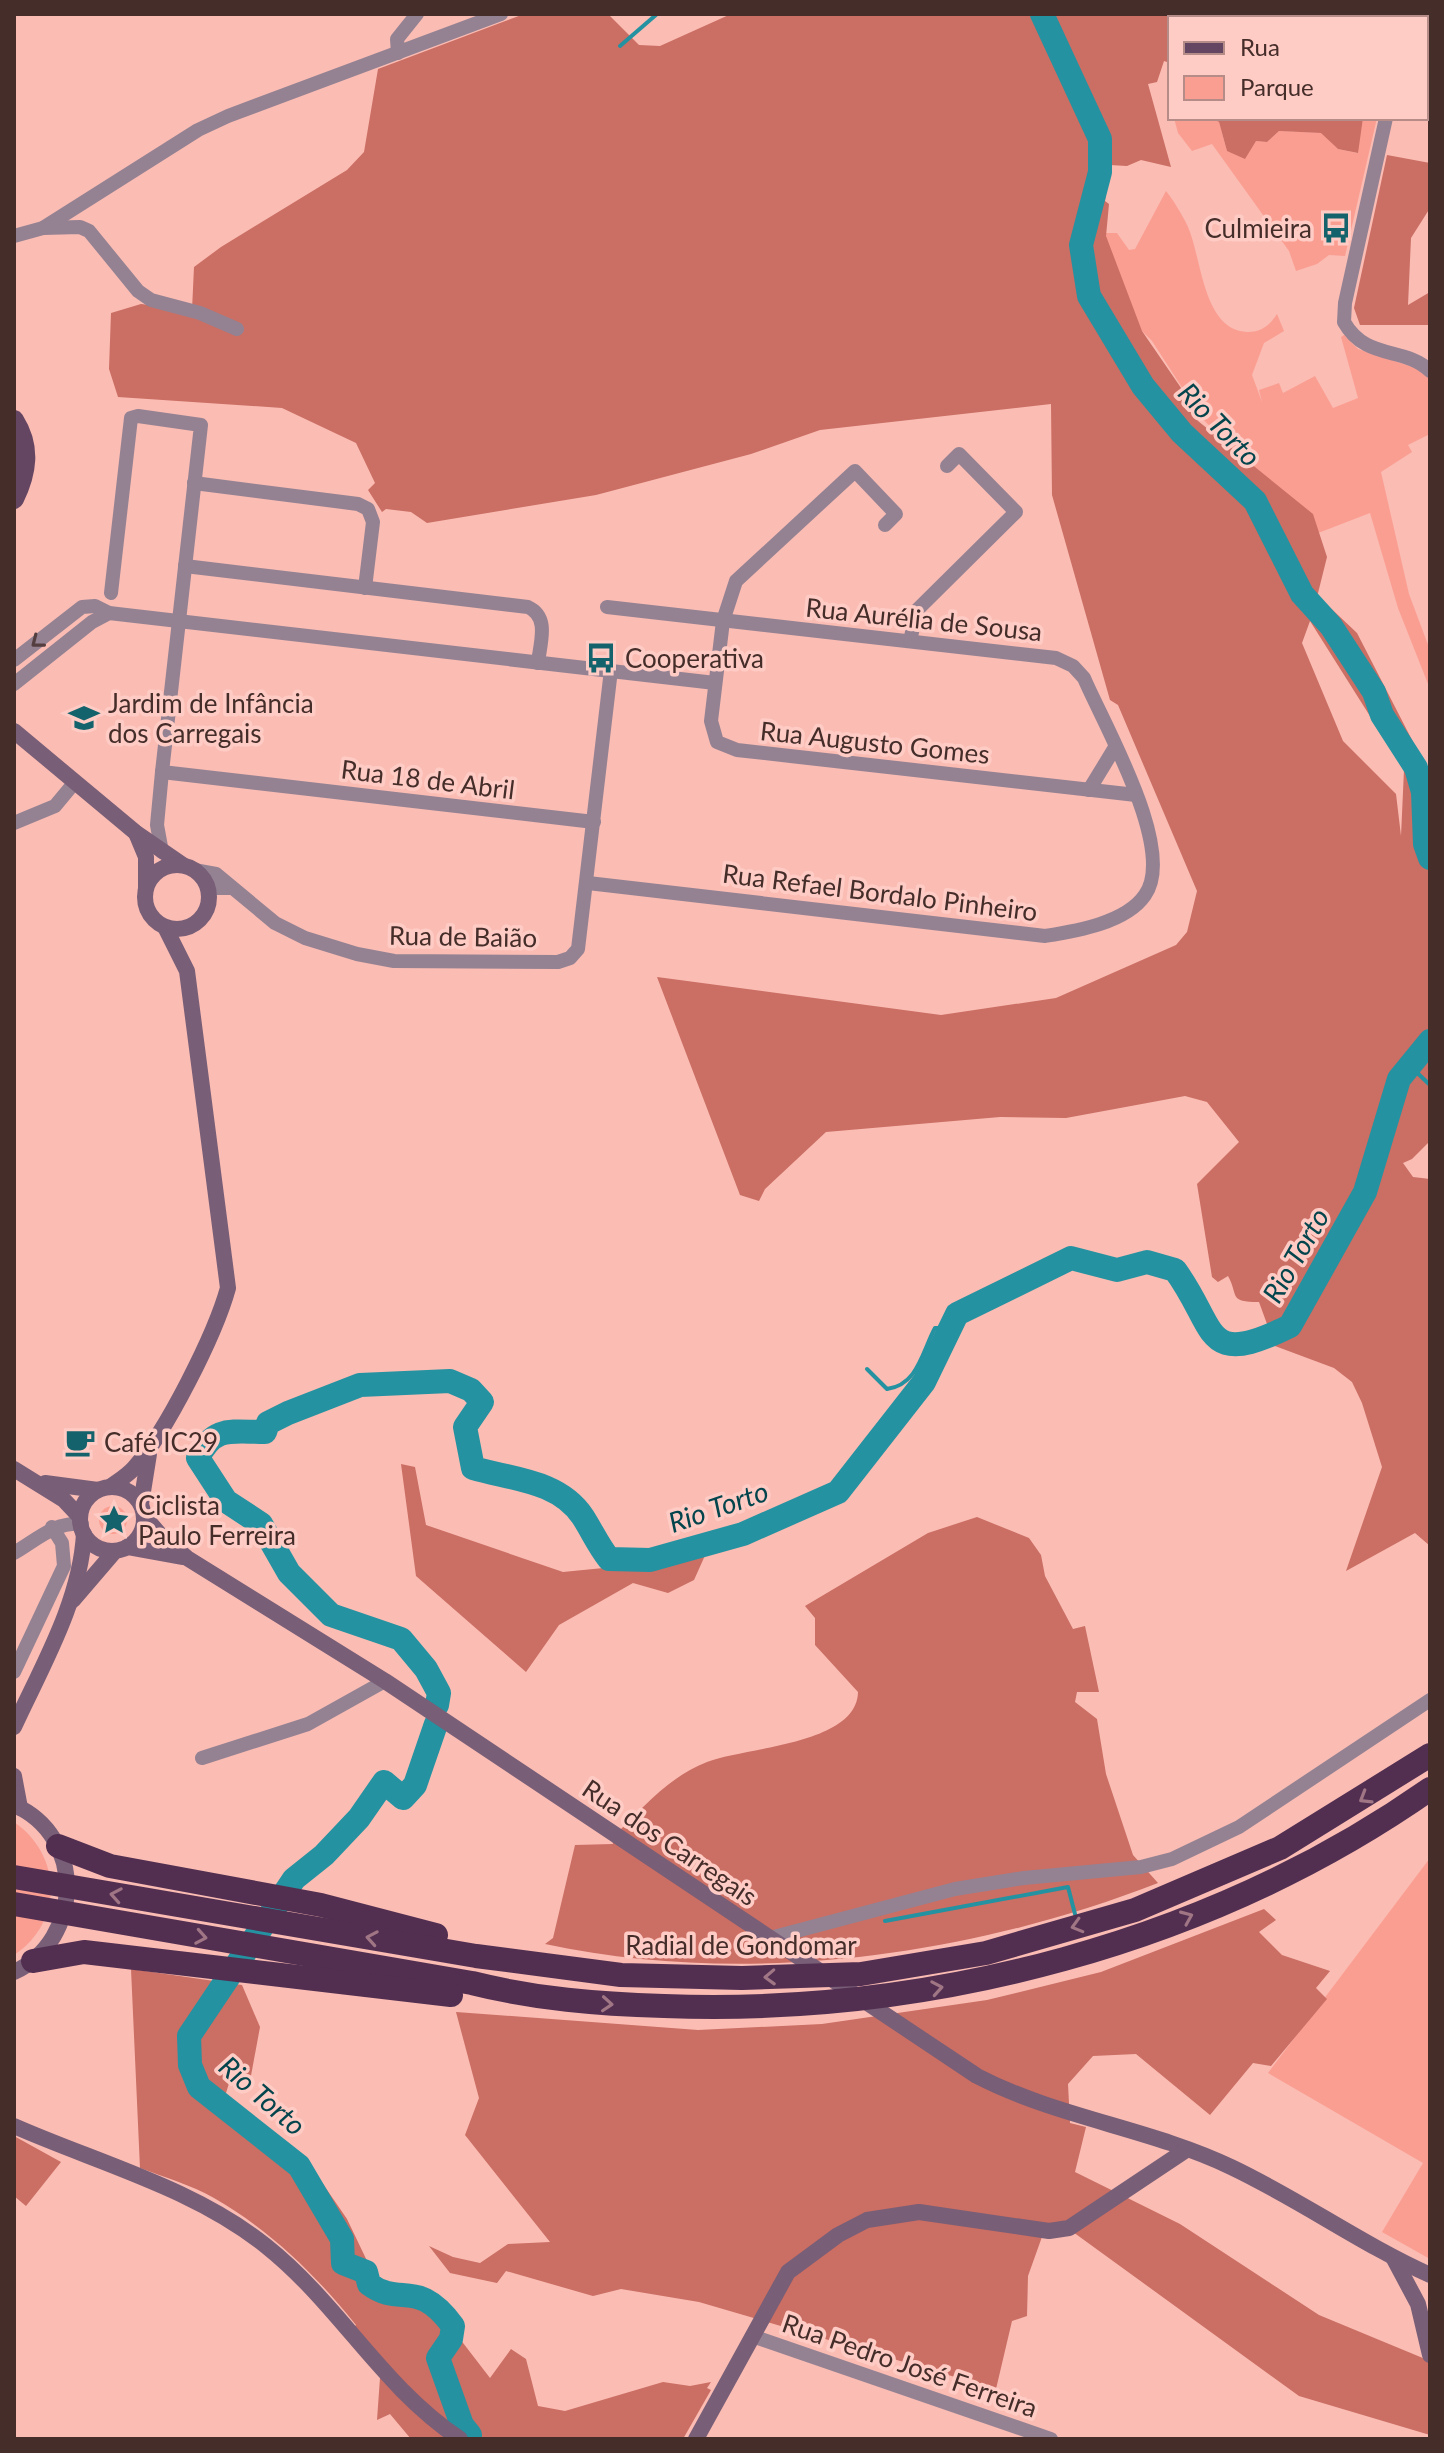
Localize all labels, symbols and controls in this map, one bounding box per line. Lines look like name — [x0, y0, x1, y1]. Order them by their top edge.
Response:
legend — [1168, 16, 1428, 120]
text: Rua — [1240, 32, 1280, 61]
text: Parque — [1240, 72, 1314, 101]
bus stop icon: Culmieira — [1319, 211, 1353, 245]
place label: Culmieira — [1204, 212, 1312, 244]
water label: Rio Torto — [1172, 375, 1268, 473]
street label: Rua Aurélia de Sousa — [804, 591, 1044, 647]
one-way arrow — [31, 632, 46, 646]
bus stop icon: Cooperativa — [584, 641, 618, 675]
place label: Cooperativa — [625, 642, 764, 674]
place label: Jardim de Infância dos Carregais — [108, 687, 314, 749]
school or university icon: Jardim de Infância dos Carregais — [67, 701, 101, 735]
street label: Rua Augusto Gomes — [759, 714, 991, 770]
street label: Rua 18 de Abril — [339, 752, 517, 806]
street label: Rua Refael Bordalo Pinheiro — [721, 857, 1039, 927]
street label: Rua de Baião — [389, 919, 537, 953]
water label: Rio Torto — [1254, 1202, 1336, 1308]
cafe icon: Café IC29 — [63, 1425, 97, 1459]
place label: Café IC29 — [104, 1426, 218, 1458]
water label: Rio Torto — [664, 1473, 772, 1539]
place label: Ciclista Paulo Ferreira — [138, 1489, 296, 1551]
place icon: Ciclista Paulo Ferreira — [97, 1503, 131, 1537]
street label: Rua dos Carregais — [577, 1772, 763, 1912]
one-way arrow — [1359, 1788, 1374, 1804]
one-way arrow — [109, 1887, 122, 1904]
one-way arrow — [1179, 1910, 1193, 1926]
one-way arrow — [1071, 1917, 1085, 1934]
one-way arrow — [194, 1927, 208, 1944]
street label: Radial de Gondomar — [625, 1929, 857, 1961]
one-way arrow — [365, 1931, 379, 1948]
one-way arrow — [763, 1969, 776, 1986]
one-way arrow — [930, 1980, 944, 1997]
one-way arrow — [601, 1995, 614, 2012]
water label: Rio Torto — [213, 2048, 313, 2142]
street label: Rua Pedro José Ferreira — [778, 2306, 1042, 2424]

